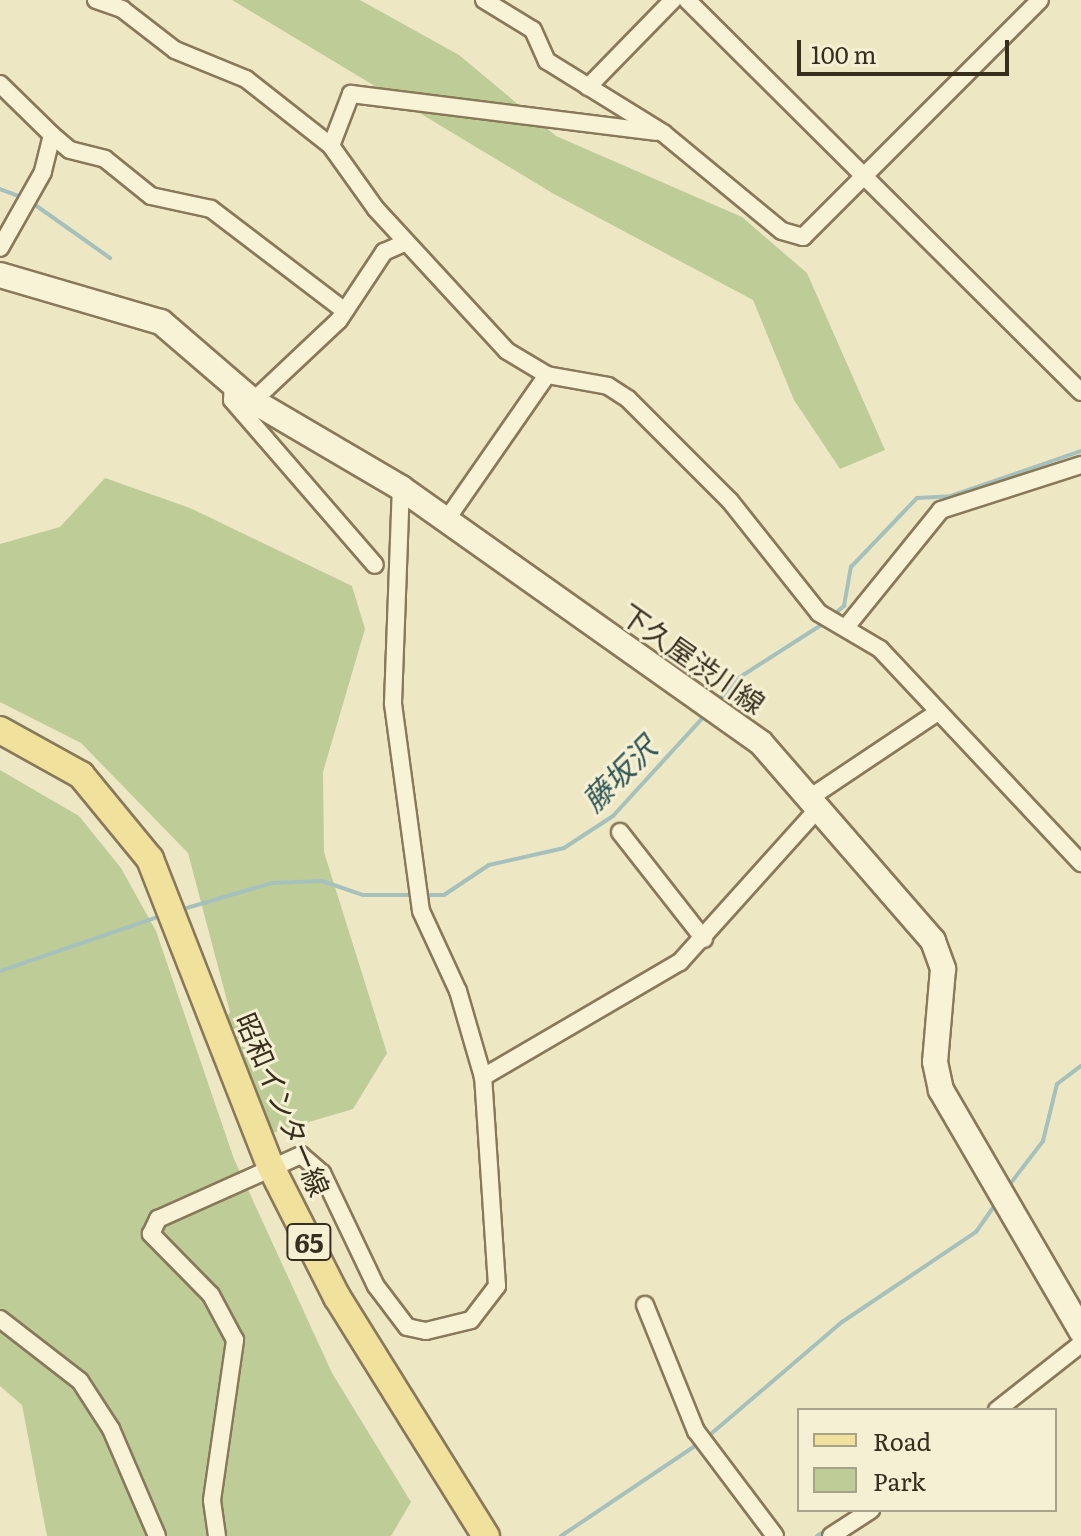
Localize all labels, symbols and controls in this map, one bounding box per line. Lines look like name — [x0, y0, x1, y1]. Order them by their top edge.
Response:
scale bar — [801, 24, 1013, 74]
text: 100 m — [811, 36, 877, 71]
street label: 下久屋渋川線 — [616, 596, 772, 720]
water label: 藤坂沢 — [573, 728, 663, 818]
street label: 昭和インター線 — [230, 1007, 338, 1201]
road number: 65 — [285, 1220, 333, 1264]
legend — [797, 1408, 1057, 1512]
text: Road — [873, 1423, 931, 1458]
text: Park — [873, 1463, 926, 1498]

